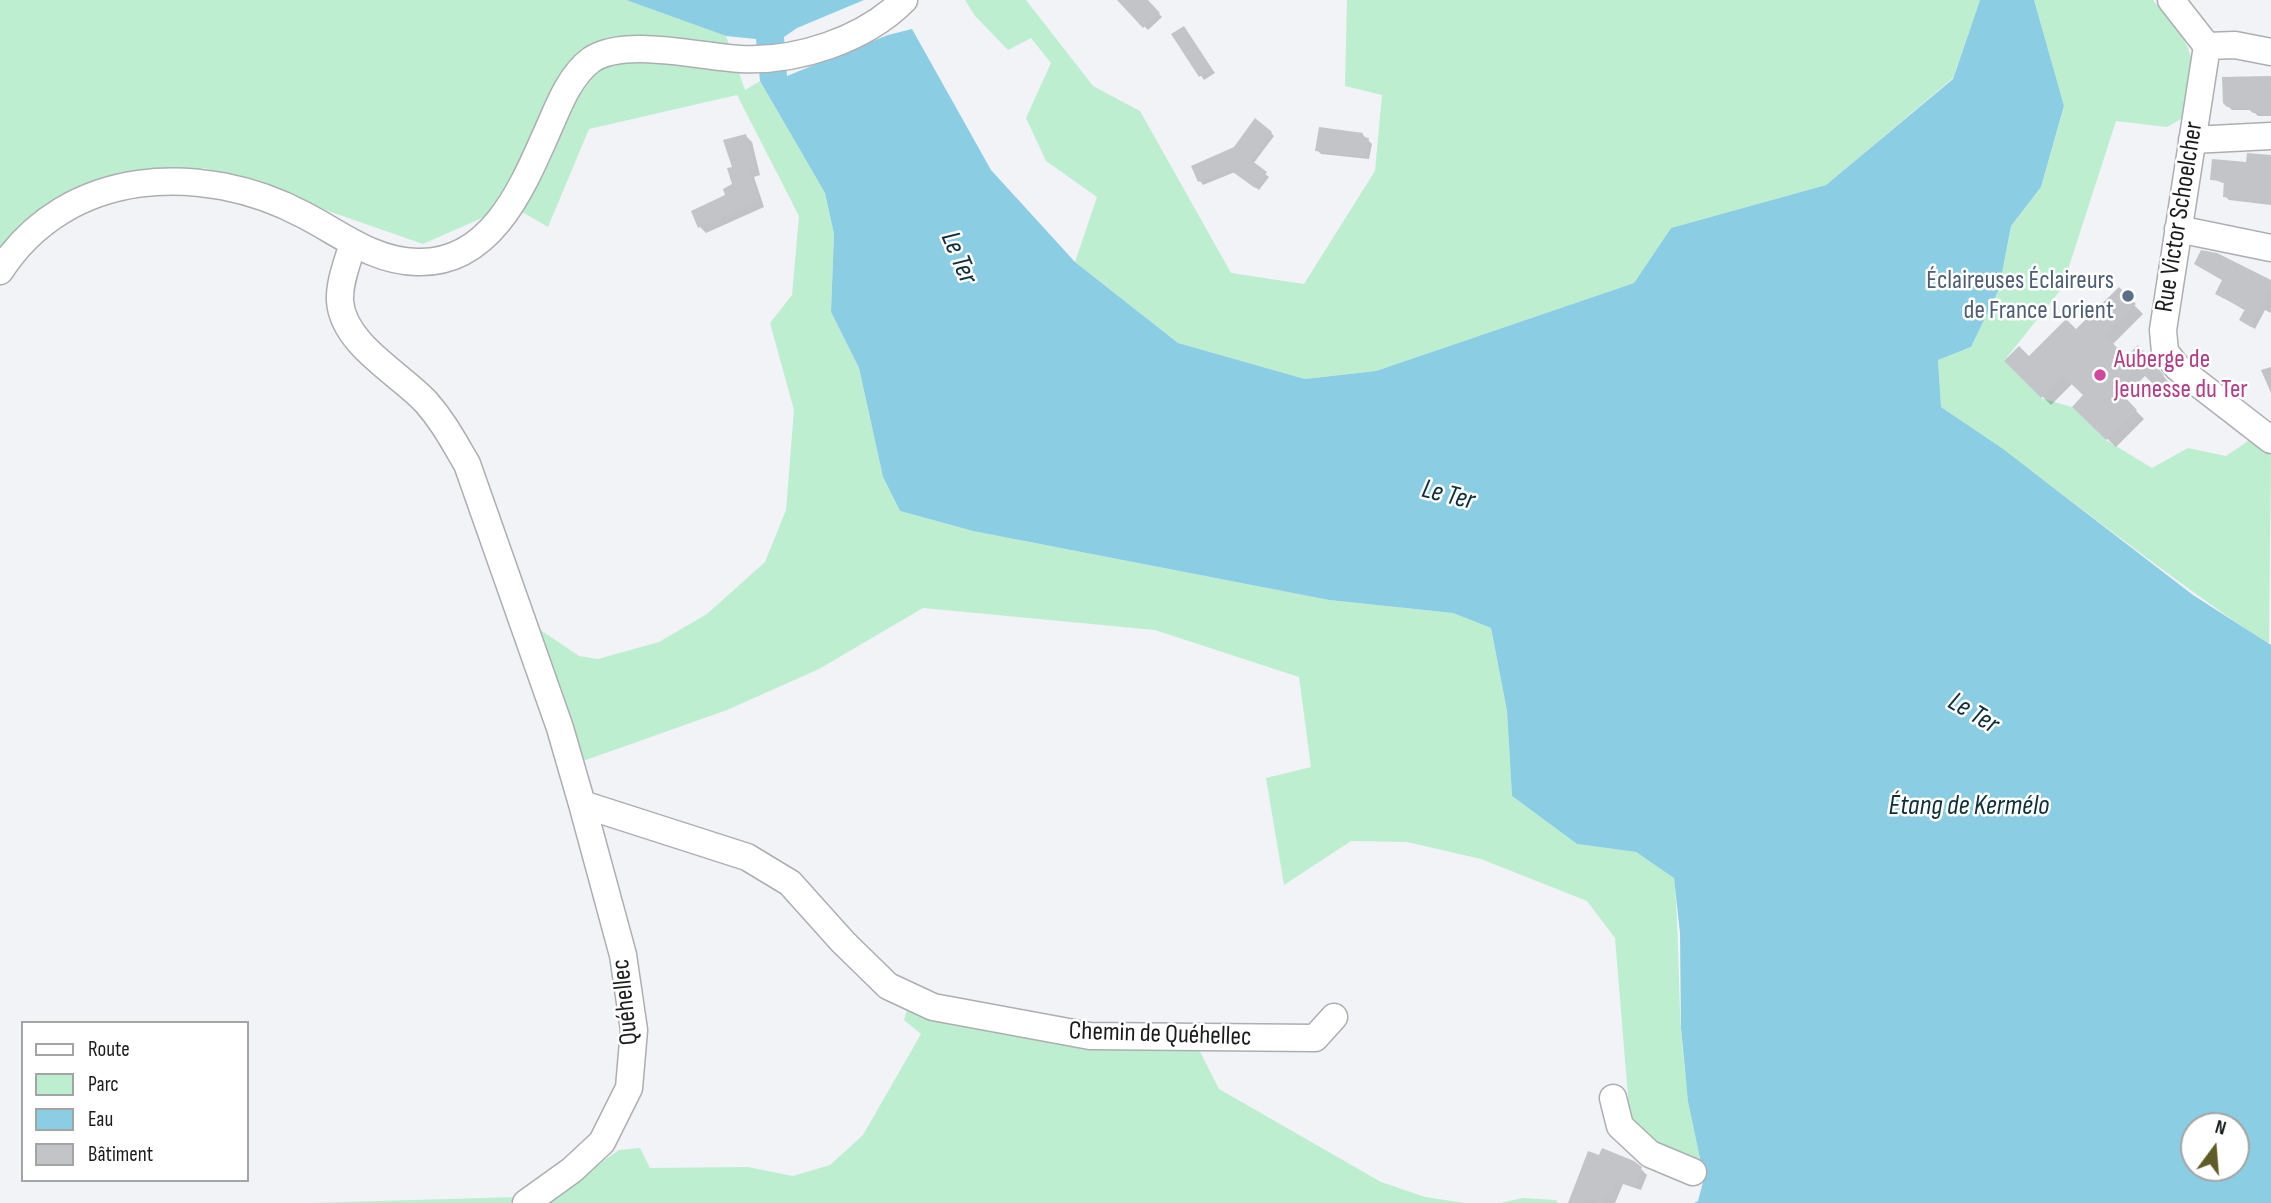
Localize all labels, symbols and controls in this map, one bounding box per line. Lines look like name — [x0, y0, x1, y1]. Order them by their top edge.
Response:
street label: Rue Victor Schoelcher — [2150, 119, 2210, 315]
water label: Le Ter — [932, 227, 984, 289]
place label: Éclaireuses Éclaireurs de France Lorient — [1926, 265, 2114, 326]
marker: Éclaireuses Éclaireurs de France Lorient — [2120, 288, 2136, 304]
place label: Auberge de Jeunesse du Ter — [2114, 344, 2248, 406]
marker: Auberge de Jeunesse du Ter — [2092, 367, 2108, 383]
water label: Le Ter — [1418, 473, 1478, 519]
water label: Le Ter — [1942, 686, 2004, 742]
water label: Étang de Kermélo — [1889, 790, 2049, 824]
street label: Quéhellec — [606, 957, 646, 1047]
street label: Chemin de Quéhellec — [1068, 1016, 1252, 1054]
legend — [21, 1021, 248, 1182]
text: Route — [88, 1037, 130, 1062]
text: Parc — [88, 1072, 119, 1097]
text: Eau — [88, 1107, 113, 1132]
north arrow — [2180, 1112, 2250, 1182]
text: N — [2212, 1116, 2228, 1141]
text: Bâtiment — [88, 1142, 153, 1167]

